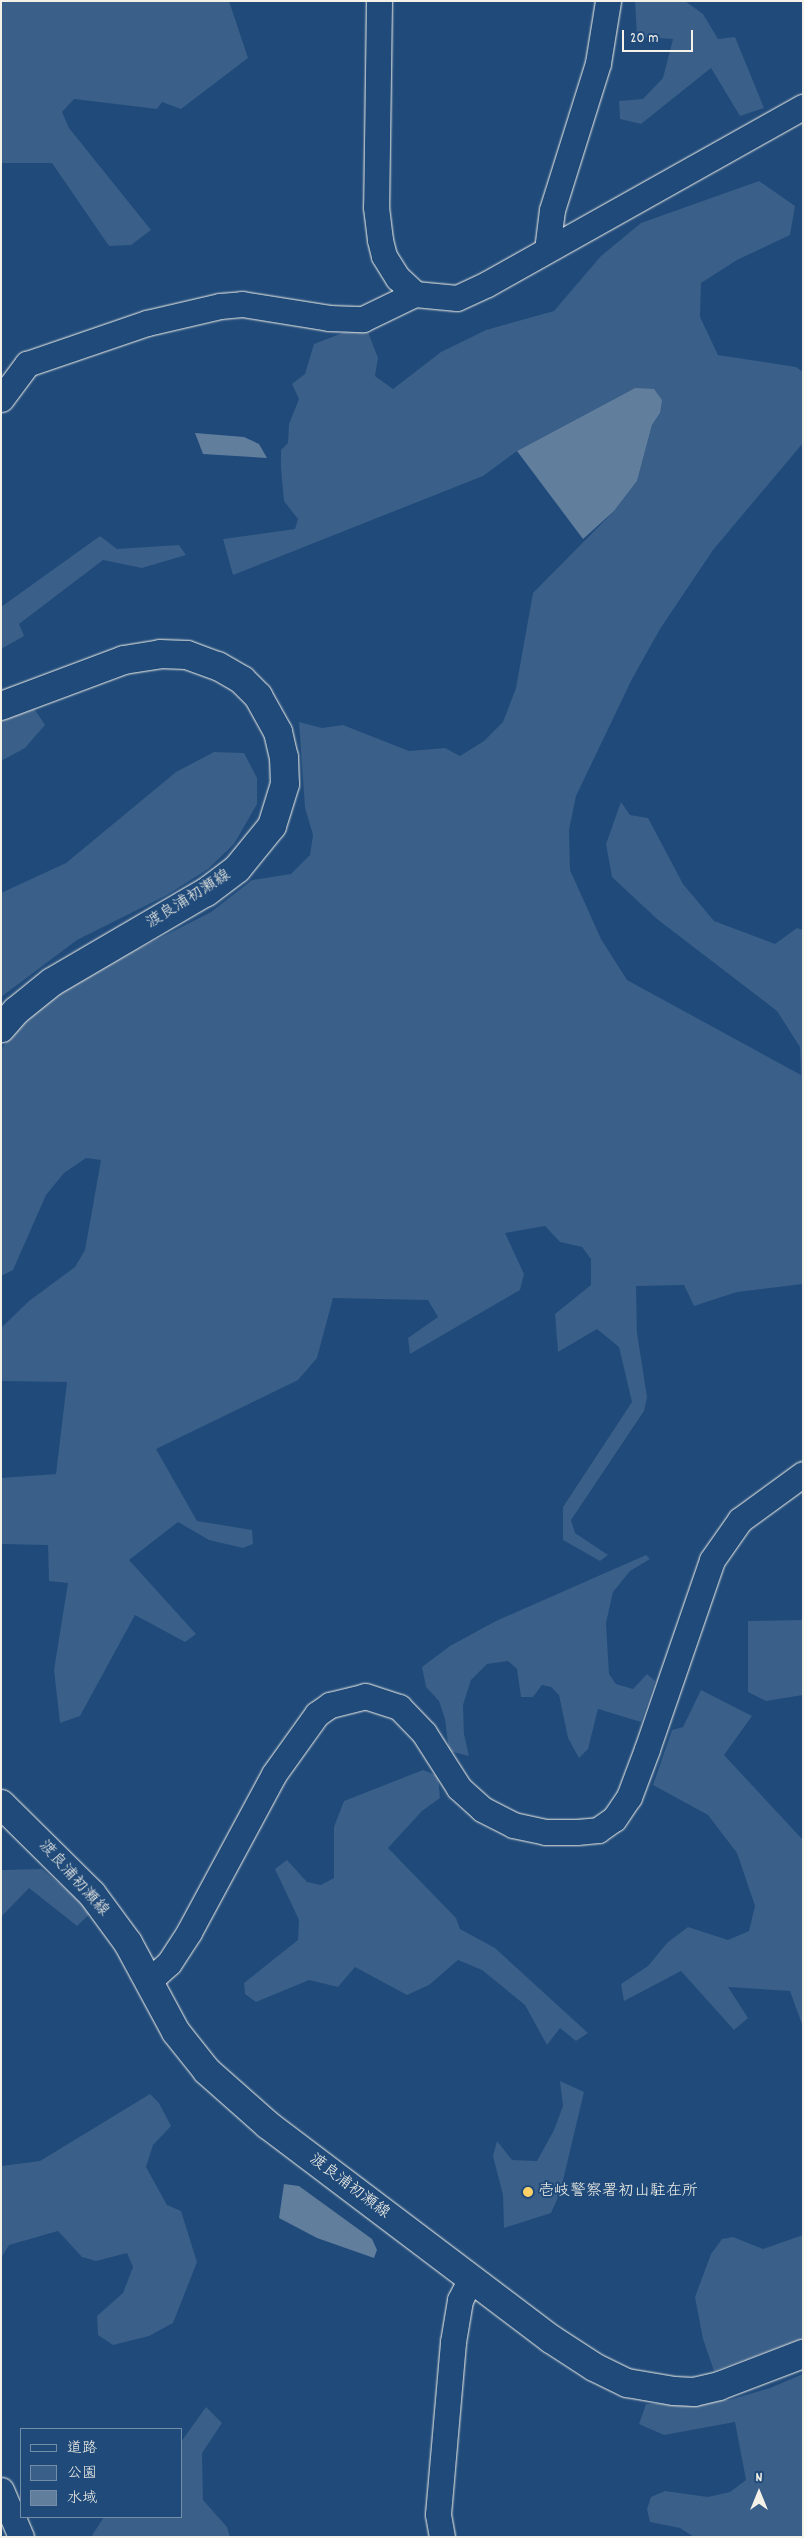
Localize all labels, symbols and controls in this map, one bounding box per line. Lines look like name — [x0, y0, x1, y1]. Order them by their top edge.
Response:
scale bar — [624, 20, 695, 52]
text: 20 m — [630, 28, 658, 50]
street label: 渡良浦初瀬線 — [143, 866, 235, 934]
street label: 渡良浦初瀬線 — [34, 1837, 112, 1921]
street label: 渡良浦初瀬線 — [305, 2150, 393, 2224]
place label: 壱岐警察署初山駐在所 — [538, 2182, 698, 2202]
marker: 壱岐警察署初山駐在所 — [522, 2186, 534, 2198]
legend — [20, 2428, 182, 2518]
text: 道路 — [67, 2438, 97, 2460]
text: 公園 — [67, 2463, 97, 2485]
north arrow — [734, 2468, 784, 2518]
text: N — [756, 2468, 762, 2488]
text: 水域 — [67, 2488, 97, 2510]

